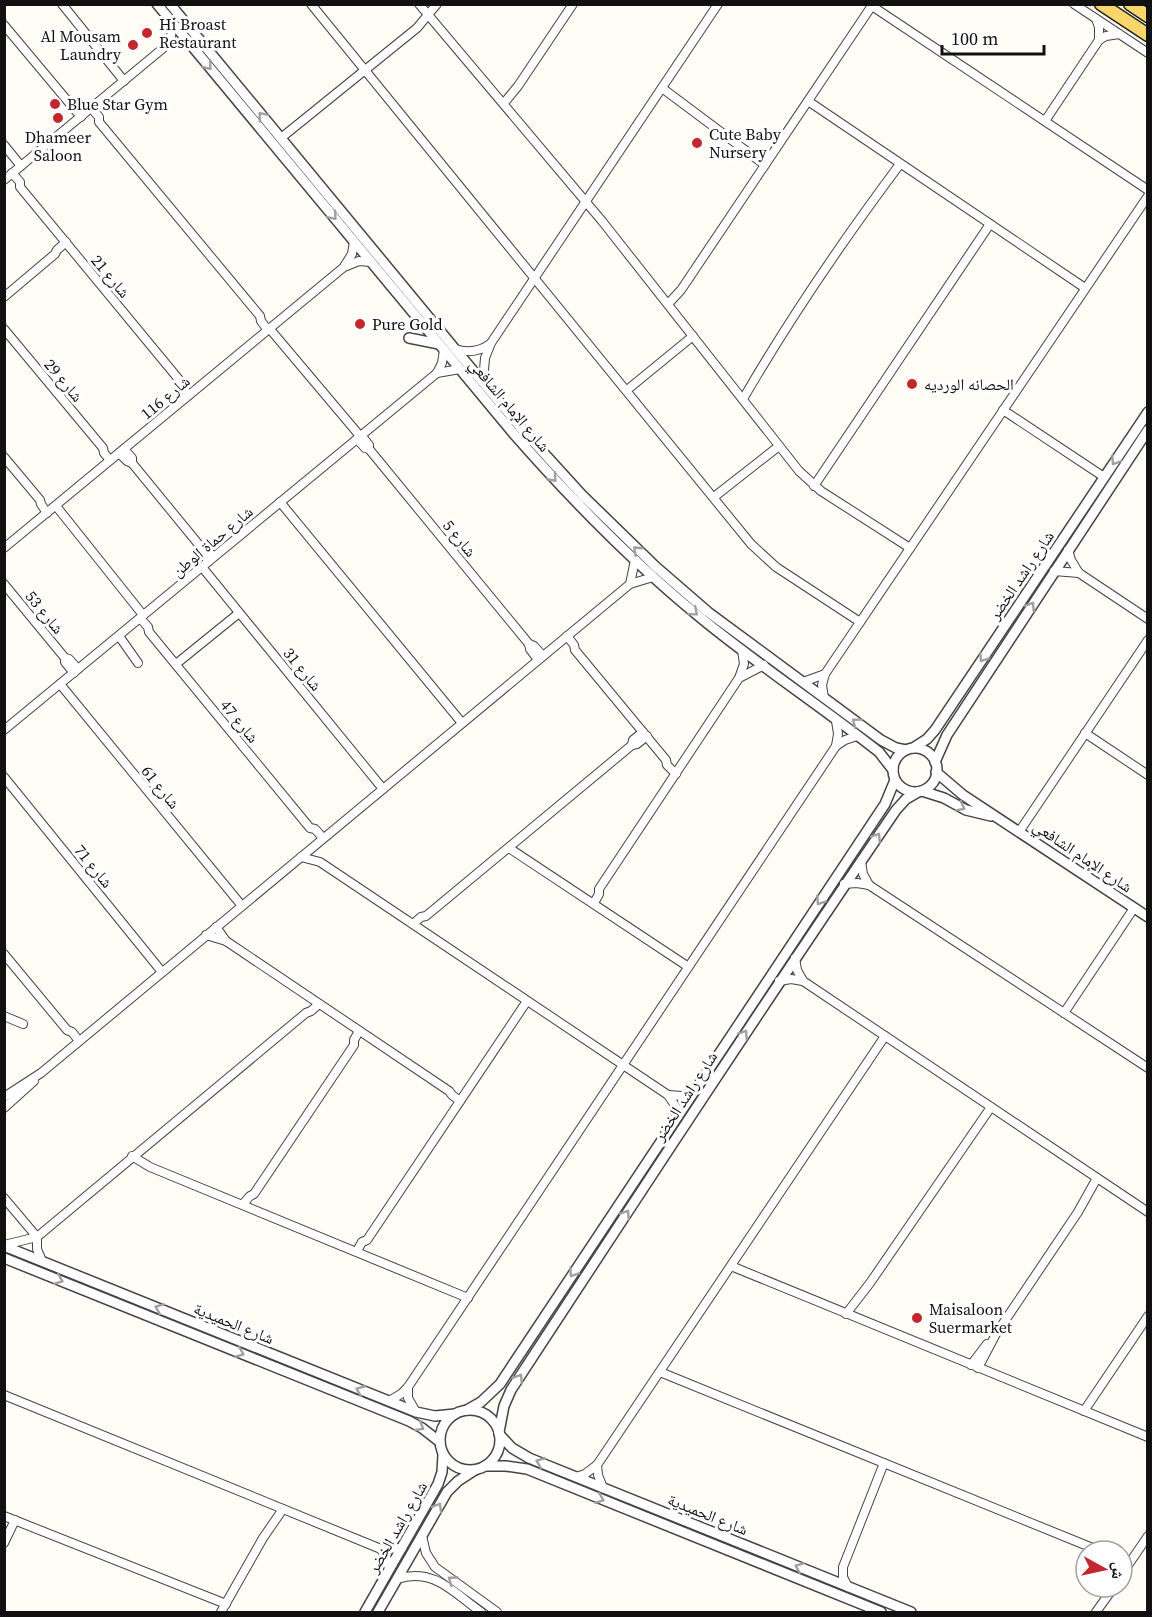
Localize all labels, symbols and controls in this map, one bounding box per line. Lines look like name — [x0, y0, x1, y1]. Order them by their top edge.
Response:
place label: Hi Broast Restaurant — [159, 13, 237, 53]
scale bar — [942, 18, 1044, 56]
place label: Al Mousam Laundry — [40, 25, 122, 65]
marker: Hi Broast Restaurant — [140, 26, 154, 40]
text: 100 m — [951, 26, 998, 51]
marker: Al Mousam Laundry — [126, 38, 140, 52]
one-way arrow — [201, 59, 212, 70]
place label: Blue Star Gym — [67, 93, 168, 115]
marker: Blue Star Gym — [48, 97, 62, 111]
marker: Dhameer Saloon — [51, 111, 65, 125]
one-way arrow — [259, 112, 270, 123]
place label: Cute Baby Nursery — [709, 123, 782, 163]
place label: Dhameer Saloon — [25, 126, 91, 166]
marker: Cute Baby Nursery — [690, 136, 704, 150]
one-way arrow — [326, 209, 337, 220]
street label: شارع 21 — [86, 250, 136, 302]
place label: Pure Gold — [372, 313, 443, 335]
marker: Pure Gold — [353, 317, 367, 331]
street label: شارع 29 — [39, 354, 89, 406]
street label: شارع الإمام الشافعي — [463, 354, 555, 458]
street label: شارع 116 — [136, 370, 194, 424]
place label: الحصانه الورديه — [924, 373, 1014, 395]
marker: الحصانه الورديه — [905, 377, 919, 391]
one-way arrow — [1111, 454, 1122, 465]
one-way arrow — [546, 471, 557, 481]
street label: شارع حماة الوطن — [167, 500, 257, 582]
street label: شارع 5 — [438, 515, 482, 561]
street label: شارع راشد الخضر — [983, 526, 1059, 625]
one-way arrow — [633, 546, 644, 557]
street label: شارع 53 — [21, 586, 69, 638]
one-way arrow — [1024, 602, 1036, 612]
one-way arrow — [687, 605, 698, 616]
street label: شارع 31 — [279, 643, 327, 695]
one-way arrow — [979, 651, 990, 662]
street label: شارع 47 — [216, 695, 264, 747]
one-way arrow — [852, 718, 863, 729]
street label: شارع 61 — [137, 761, 185, 813]
one-way arrow — [955, 800, 966, 811]
street label: شارع الإمام الشافعي — [1028, 815, 1137, 899]
one-way arrow — [870, 833, 881, 844]
street label: شارع 71 — [70, 840, 118, 892]
one-way arrow — [816, 895, 828, 905]
one-way arrow — [737, 1029, 748, 1040]
street label: شارع راشد الخضر — [647, 1047, 722, 1146]
one-way arrow — [619, 1210, 630, 1221]
one-way arrow — [569, 1267, 580, 1278]
one-way arrow — [52, 1273, 63, 1285]
street label: شارع الحميدية — [191, 1297, 277, 1349]
place label: Maisaloon Suermarket — [929, 1298, 1013, 1338]
one-way arrow — [155, 1303, 166, 1315]
marker: Maisaloon Suermarket — [910, 1311, 924, 1325]
one-way arrow — [233, 1346, 244, 1358]
one-way arrow — [512, 1373, 523, 1384]
one-way arrow — [355, 1384, 365, 1397]
one-way arrow — [414, 1420, 424, 1432]
one-way arrow — [535, 1457, 546, 1469]
street label: شارع راشد الخضر — [361, 1477, 432, 1578]
street label: شارع الحميدية — [665, 1488, 751, 1540]
one-way arrow — [594, 1492, 605, 1504]
one-way arrow — [431, 1503, 443, 1513]
north arrow — [1074, 1539, 1134, 1599]
one-way arrow — [794, 1561, 804, 1574]
text: ش — [1107, 1561, 1131, 1581]
one-way arrow — [447, 1576, 458, 1587]

